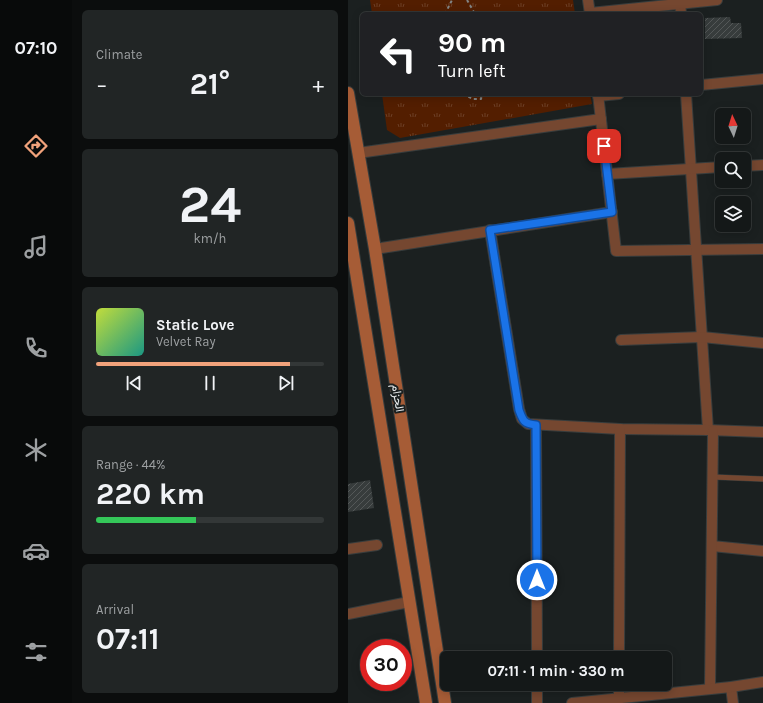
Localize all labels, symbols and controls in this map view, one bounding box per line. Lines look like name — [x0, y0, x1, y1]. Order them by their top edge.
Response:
text: 90 m — [438, 26, 506, 59]
icon: left — [372, 28, 424, 80]
text: 07:10 — [15, 37, 58, 59]
text: Climate — [96, 47, 142, 62]
text: Turn left — [438, 60, 506, 82]
text: 21° — [190, 66, 230, 102]
text: − — [96, 72, 108, 98]
text: + — [312, 72, 324, 98]
north arrow — [715, 108, 751, 144]
map controls — [715, 108, 751, 232]
pin — [587, 129, 621, 163]
icon: directions — [22, 132, 50, 160]
icon: arrive — [593, 135, 615, 157]
button: search — [715, 152, 751, 188]
text: 24 — [179, 174, 241, 235]
button: layers — [715, 196, 751, 232]
text: km/h — [194, 231, 226, 246]
icon: music — [22, 233, 50, 261]
text: Static Love — [156, 316, 234, 334]
icon: phone — [22, 334, 50, 362]
text: Velvet Ray — [156, 334, 216, 349]
icon: previous — [123, 372, 145, 394]
icon: pause — [199, 372, 221, 394]
icon: next — [275, 372, 297, 394]
street label: الحزام — [388, 383, 407, 413]
icon: climate — [22, 436, 50, 464]
text: Range · 44% — [96, 457, 165, 472]
text: 220 km — [96, 476, 205, 512]
icon: car — [22, 537, 50, 565]
position arrow — [516, 559, 558, 601]
text: Arrival — [96, 602, 134, 617]
text: 07:11 — [96, 621, 159, 657]
icon: filters — [22, 638, 50, 666]
speed limit sign: 30 — [360, 639, 412, 691]
text: 07:11 · 1 min · 330 m — [487, 662, 625, 680]

